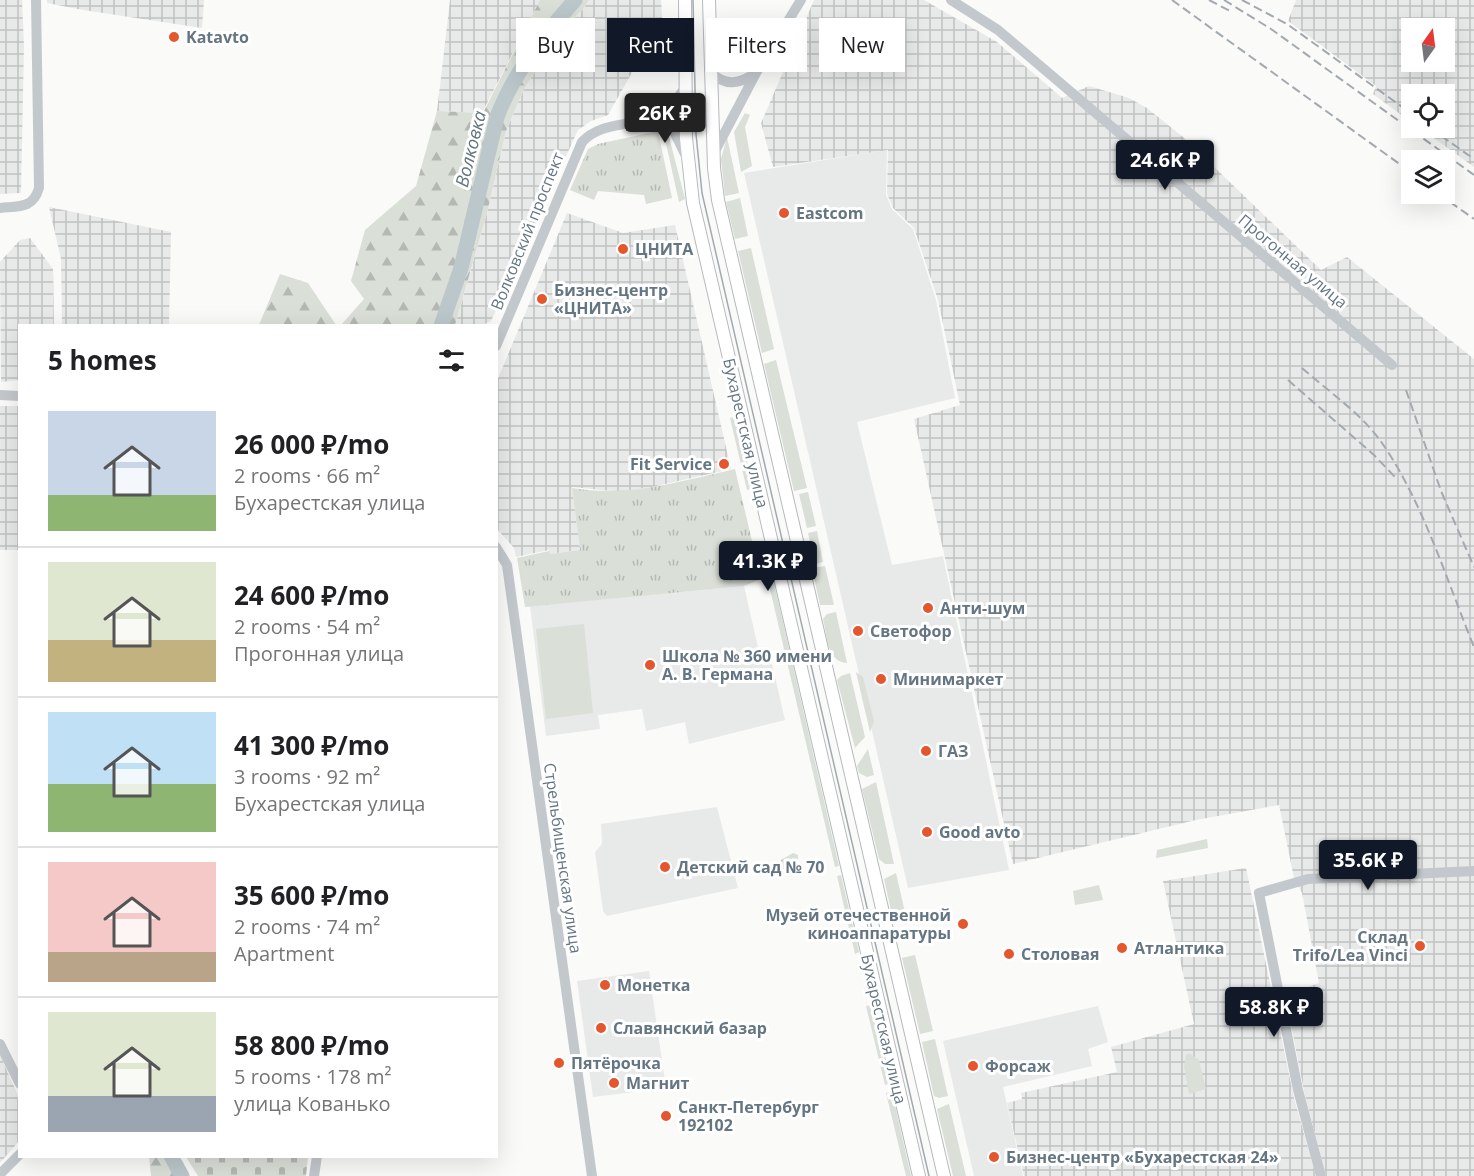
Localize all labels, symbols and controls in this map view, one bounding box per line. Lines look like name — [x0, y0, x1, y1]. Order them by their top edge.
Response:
chip: Buy — [516, 18, 595, 72]
chip: Rent — [607, 18, 694, 72]
chip: Filters — [706, 18, 807, 72]
chip: New — [819, 18, 905, 72]
north arrow — [1401, 18, 1455, 72]
map controls — [1401, 18, 1455, 204]
place label: Katavto — [186, 26, 249, 48]
marker: Katavto — [167, 30, 181, 44]
button: locate — [1401, 84, 1455, 138]
pin: 26K ₽ — [623, 93, 707, 144]
text: 26K ₽ — [639, 99, 692, 126]
water label: Волковка — [449, 108, 491, 189]
pin: 24.6K ₽ — [1110, 140, 1220, 191]
text: 24.6K ₽ — [1130, 146, 1200, 173]
street label: Волковский проспект — [485, 148, 569, 313]
button: layers — [1401, 150, 1455, 204]
place label: Eastcom — [796, 202, 863, 224]
marker: Eastcom — [777, 206, 791, 220]
street label: Прогонная улица — [1234, 209, 1352, 313]
place label: ЦНИТА — [635, 238, 694, 260]
marker: ЦНИТА — [616, 242, 630, 256]
place label: Бизнес-центр «ЦНИТА» — [554, 279, 668, 319]
marker: Бизнес-центр «ЦНИТА» — [535, 292, 549, 306]
text: 5 homes — [48, 342, 157, 378]
icon: filters — [435, 344, 468, 377]
street label: Бухарестская улица — [718, 356, 774, 510]
text: 26 000 ₽/mo — [234, 426, 389, 462]
icon: home — [96, 435, 168, 507]
place label: Fit Service — [630, 453, 712, 475]
marker: Fit Service — [717, 457, 731, 471]
text: 2 rooms · 66 m² — [234, 462, 380, 489]
text: Бухарестская улица — [234, 489, 425, 516]
pin: 41.3K ₽ — [713, 541, 823, 592]
text: 41.3K ₽ — [733, 547, 803, 574]
text: 24 600 ₽/mo — [234, 577, 389, 613]
icon: home — [96, 586, 168, 658]
place label: Анти-шум — [940, 597, 1025, 619]
marker: Анти-шум — [921, 601, 935, 615]
text: 2 rooms · 54 m² — [234, 613, 380, 640]
place label: Светофор — [870, 620, 952, 642]
marker: Светофор — [851, 624, 865, 638]
text: Прогонная улица — [234, 640, 404, 667]
place label: Школа № 360 имени А. В. Германа — [662, 645, 832, 685]
marker: Школа № 360 имени А. В. Германа — [643, 658, 657, 672]
place label: Минимаркет — [893, 668, 1003, 690]
marker: Минимаркет — [874, 672, 888, 686]
text: 41 300 ₽/mo — [234, 727, 389, 763]
icon: home — [96, 736, 168, 808]
place label: ГАЗ — [938, 740, 968, 762]
marker: ГАЗ — [919, 744, 933, 758]
street label: Стрельбищенская улица — [539, 761, 587, 955]
text: 3 rooms · 92 m² — [234, 763, 380, 790]
text: Бухарестская улица — [234, 790, 425, 817]
place label: Good avto — [939, 821, 1020, 843]
marker: Good avto — [920, 825, 934, 839]
pin: 35.6K ₽ — [1313, 840, 1423, 891]
text: 35.6K ₽ — [1333, 846, 1403, 873]
place label: Детский сад № 70 — [677, 856, 824, 878]
marker: Детский сад № 70 — [658, 860, 672, 874]
text: 35 600 ₽/mo — [234, 877, 389, 913]
icon: home — [96, 886, 168, 958]
place label: Музей отечественной киноаппаратуры — [765, 904, 951, 944]
text: 2 rooms · 74 m² — [234, 913, 380, 940]
marker: Музей отечественной киноаппаратуры — [956, 917, 970, 931]
place label: Склад Trifo/Lea Vinci — [1293, 926, 1408, 966]
place label: Атлантика — [1134, 937, 1224, 959]
marker: Склад Trifo/Lea Vinci — [1413, 939, 1427, 953]
text: Apartment — [234, 940, 334, 967]
marker: Атлантика — [1115, 941, 1129, 955]
place label: Столовая — [1021, 943, 1099, 965]
marker: Столовая — [1002, 947, 1016, 961]
street label: Бухарестская улица — [856, 952, 912, 1106]
place label: Монетка — [617, 974, 690, 996]
marker: Монетка — [598, 978, 612, 992]
pin: 58.8K ₽ — [1219, 987, 1329, 1038]
text: 58.8K ₽ — [1239, 993, 1309, 1020]
place label: Славянский базар — [613, 1017, 767, 1039]
marker: Славянский базар — [594, 1021, 608, 1035]
text: 58 800 ₽/mo — [234, 1027, 389, 1063]
icon: home — [96, 1036, 168, 1108]
place label: Пятёрочка — [571, 1052, 661, 1074]
place label: Форсаж — [985, 1055, 1051, 1077]
marker: Пятёрочка — [552, 1056, 566, 1070]
marker: Форсаж — [966, 1059, 980, 1073]
text: 5 rooms · 178 m² — [234, 1063, 392, 1090]
place label: Магнит — [626, 1072, 690, 1094]
marker: Магнит — [607, 1076, 621, 1090]
text: улица Кованько — [234, 1090, 391, 1117]
place label: Санкт-Петербург 192102 — [678, 1096, 819, 1136]
marker: Санкт-Петербург 192102 — [659, 1109, 673, 1123]
place label: Бизнес-центр «Бухарестская 24» — [1006, 1146, 1279, 1168]
marker: Бизнес-центр «Бухарестская 24» — [987, 1150, 1001, 1164]

